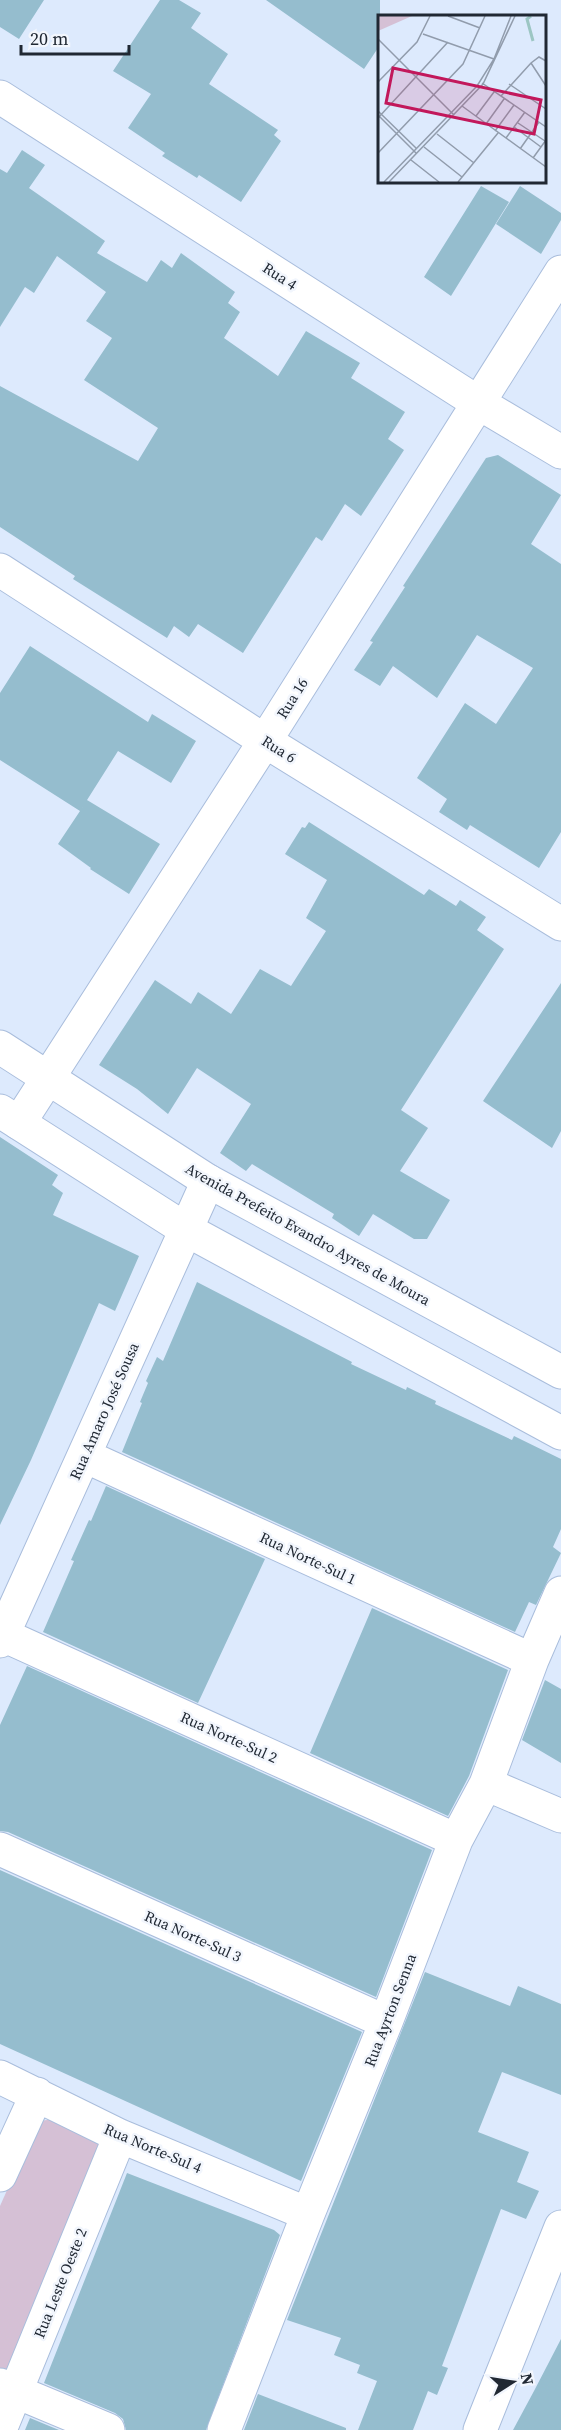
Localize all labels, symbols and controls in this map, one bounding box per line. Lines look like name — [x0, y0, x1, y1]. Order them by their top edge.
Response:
inset map — [378, 15, 546, 183]
scale bar — [21, 18, 129, 56]
text: 20 m — [30, 26, 68, 51]
street label: Rua 4 — [259, 257, 302, 295]
street label: Rua 16 — [271, 674, 313, 722]
street label: Rua 6 — [258, 730, 300, 768]
street label: Avenida Prefeito Evandro Ayres de Moura — [182, 1158, 434, 1310]
street label: Rua Amaro José Sousa — [64, 1339, 144, 1483]
street label: Rua Norte-Sul 1 — [256, 1526, 360, 1590]
street label: Rua Norte-Sul 2 — [177, 1706, 281, 1768]
street label: Rua Norte-Sul 3 — [141, 1905, 245, 1967]
street label: Rua Ayrton Senna — [359, 1950, 421, 2070]
street label: Rua Norte-Sul 4 — [101, 2118, 206, 2178]
street label: Rua Leste Oeste 2 — [28, 2225, 92, 2341]
north arrow — [483, 2352, 543, 2412]
text: N — [516, 2371, 540, 2387]

